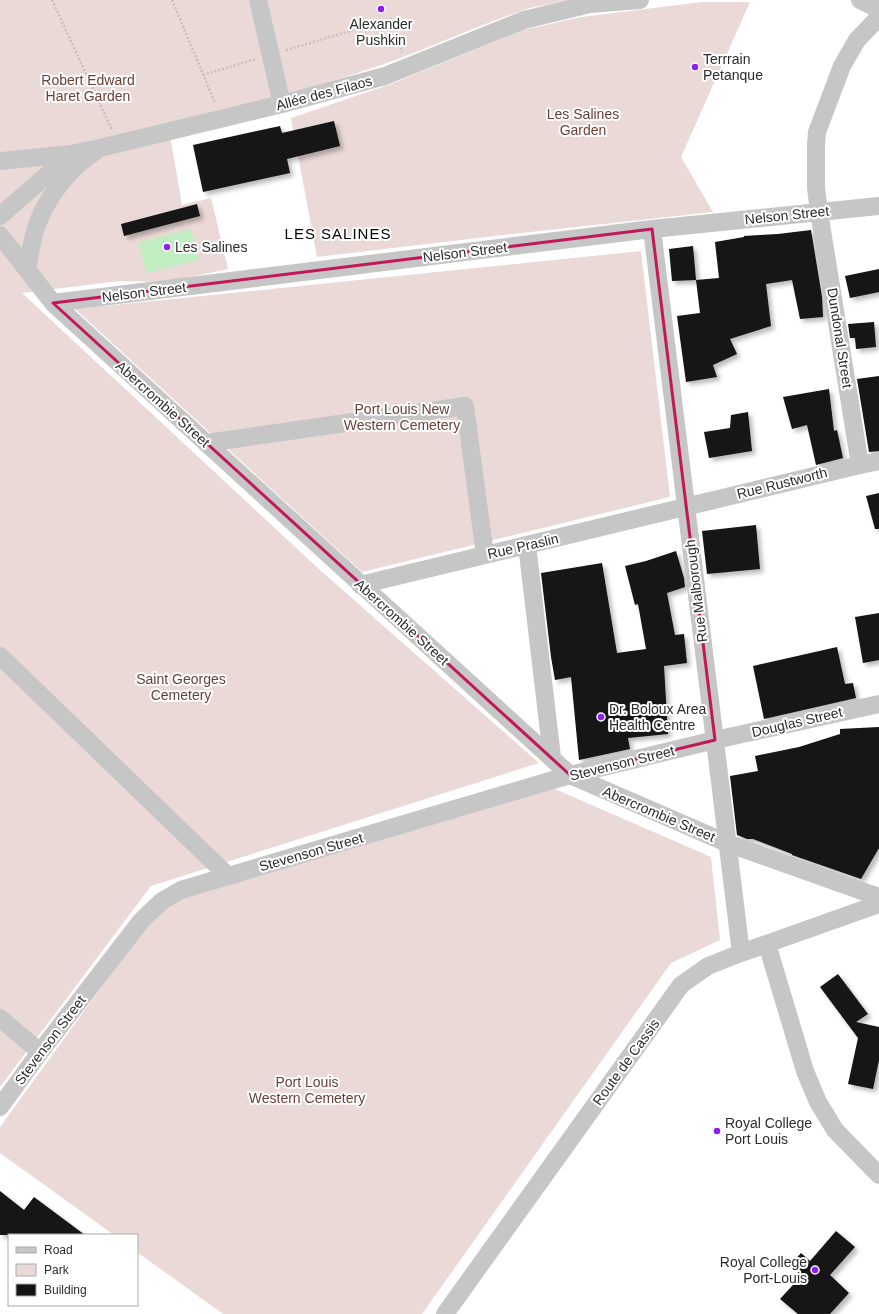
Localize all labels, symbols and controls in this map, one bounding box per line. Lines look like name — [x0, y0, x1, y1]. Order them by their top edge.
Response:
marker: Alexander Pushkin — [376, 4, 386, 14]
place label: Alexander Pushkin — [349, 16, 413, 48]
place label: Terrrain Petanque — [703, 51, 763, 83]
marker: Terrrain Petanque — [690, 62, 700, 72]
park label: Robert Edward Haret Garden — [41, 72, 135, 104]
street label: Allée des Filaos — [274, 72, 374, 114]
park label: Les Salines Garden — [547, 106, 619, 138]
street label: Nelson Street — [744, 203, 830, 227]
district label: LES SALINES — [285, 225, 391, 242]
place label: Les Salines — [175, 239, 247, 255]
street label: Nelson Street — [422, 239, 508, 265]
marker: Les Salines — [162, 242, 172, 252]
street label: Nelson Street — [101, 279, 187, 305]
street label: Dundonal Street — [824, 287, 856, 389]
street label: Abercrombie Street — [113, 358, 213, 450]
park label: Port Louis New Western Cemetery — [344, 401, 460, 433]
street label: Rue Rustworth — [735, 464, 829, 502]
street label: Rue Praslin — [486, 530, 560, 562]
street label: Rue Malborough — [682, 539, 710, 643]
street label: Abercrombie Street — [352, 576, 452, 668]
park label: Saint Georges Cemetery — [136, 671, 226, 703]
place label: Dr. Boloux Area Health Centre — [609, 701, 706, 733]
street label: Douglas Street — [750, 704, 844, 740]
marker: Dr. Boloux Area Health Centre — [596, 712, 606, 722]
street label: Stevenson Street — [568, 742, 676, 784]
street label: Abercrombie Street — [600, 783, 718, 845]
street label: Stevenson Street — [257, 829, 365, 874]
street label: Stevenson Street — [11, 992, 89, 1088]
street label: Route de Cassis — [589, 1016, 663, 1108]
park label: Port Louis Western Cemetery — [249, 1074, 365, 1106]
place label: Royal College Port Louis — [725, 1115, 812, 1147]
marker: Royal College Port Louis — [712, 1126, 722, 1136]
legend — [8, 1234, 138, 1306]
text: Road — [44, 1243, 73, 1257]
place label: Royal College Port-Louis — [720, 1254, 807, 1286]
text: Park — [44, 1263, 70, 1277]
marker: Royal College Port-Louis — [810, 1265, 820, 1275]
text: Building — [44, 1283, 87, 1297]

